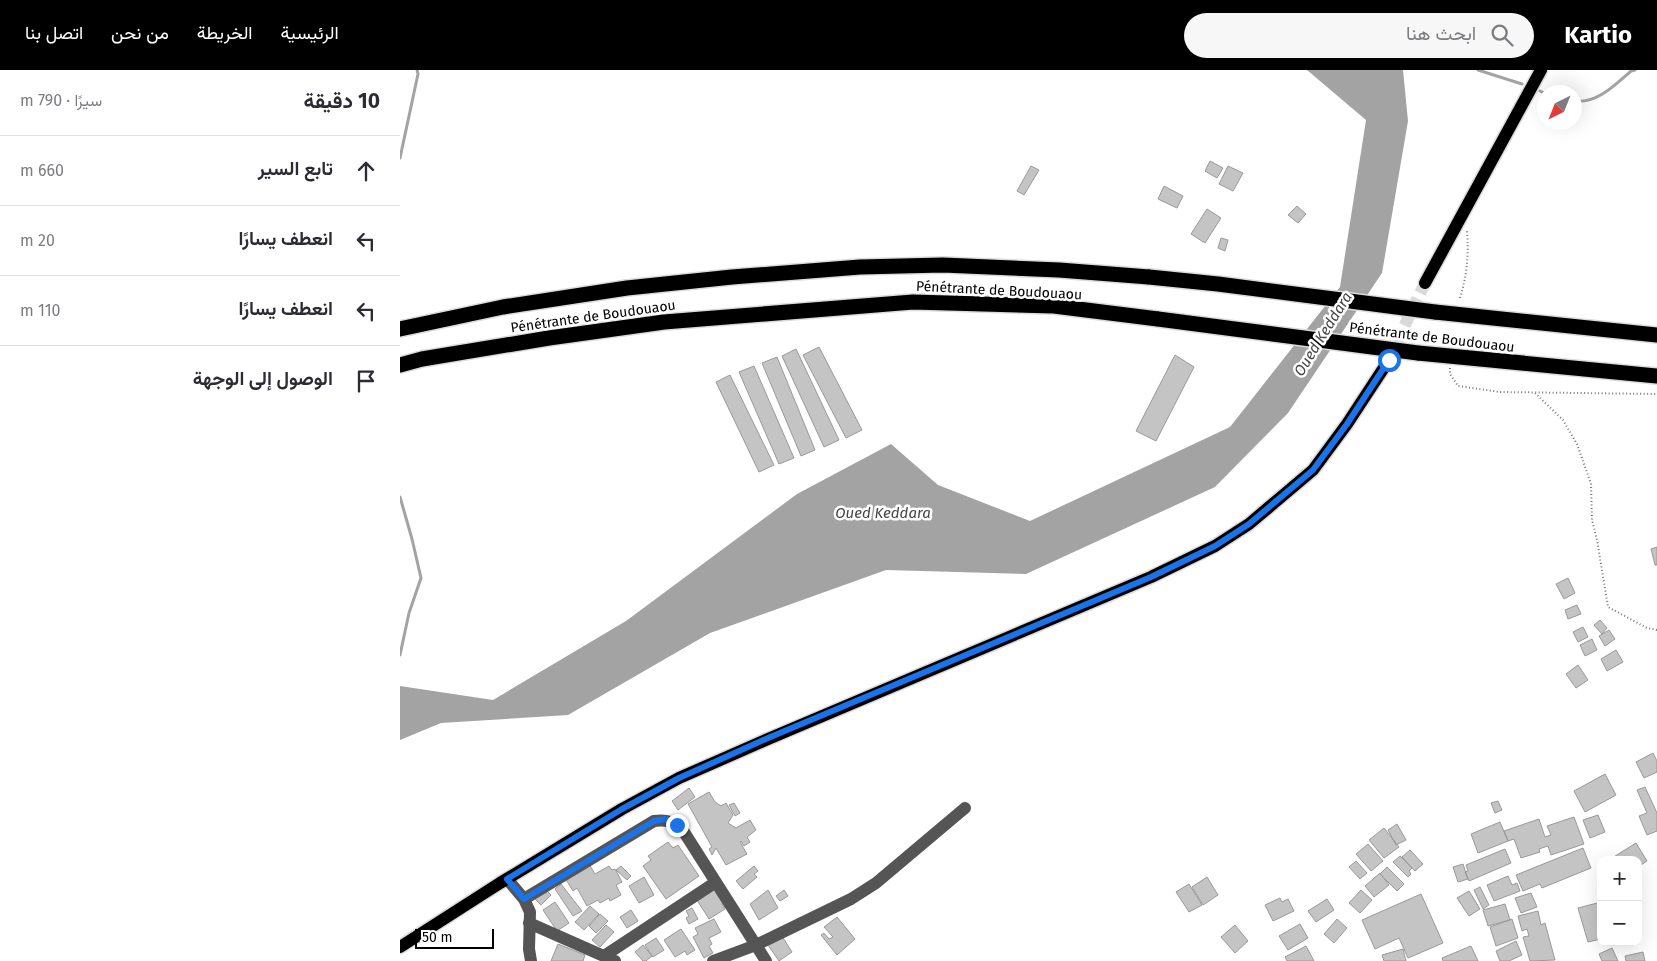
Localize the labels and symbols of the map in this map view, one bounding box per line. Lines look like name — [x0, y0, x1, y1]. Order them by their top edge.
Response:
north arrow — [1537, 85, 1582, 130]
street label: Pénétrante de Boudouaou — [915, 278, 1082, 303]
water label: Oued Keddara — [1290, 289, 1356, 379]
street label: Pénétrante de Boudouaou — [510, 297, 677, 336]
street label: Pénétrante de Boudouaou — [1348, 319, 1516, 356]
route start — [1378, 349, 1401, 372]
water label: Oued Keddara — [835, 504, 931, 522]
route end — [666, 814, 689, 837]
scale bar — [415, 926, 494, 949]

